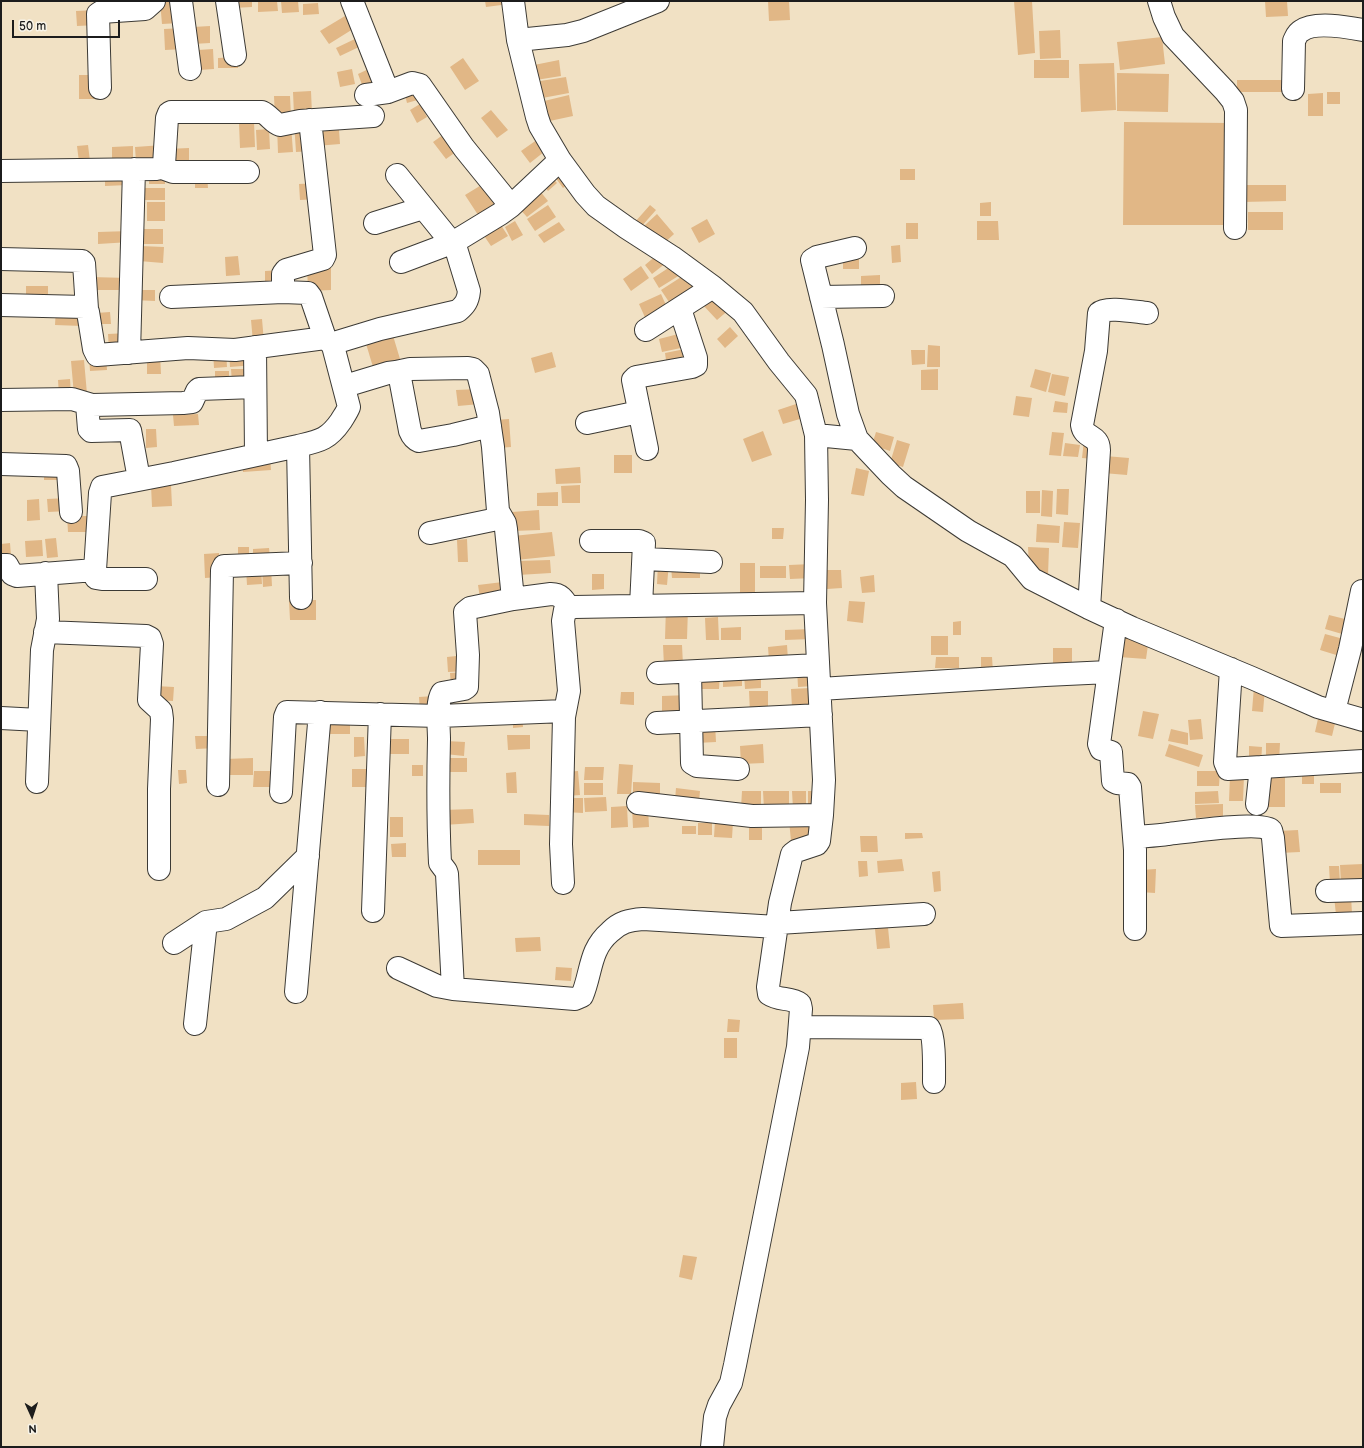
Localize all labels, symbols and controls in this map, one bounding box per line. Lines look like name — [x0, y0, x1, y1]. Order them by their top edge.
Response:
scale bar — [14, 12, 122, 38]
text: 50 m — [19, 19, 46, 34]
north arrow — [12, 1396, 52, 1436]
text: N — [28, 1422, 37, 1435]

